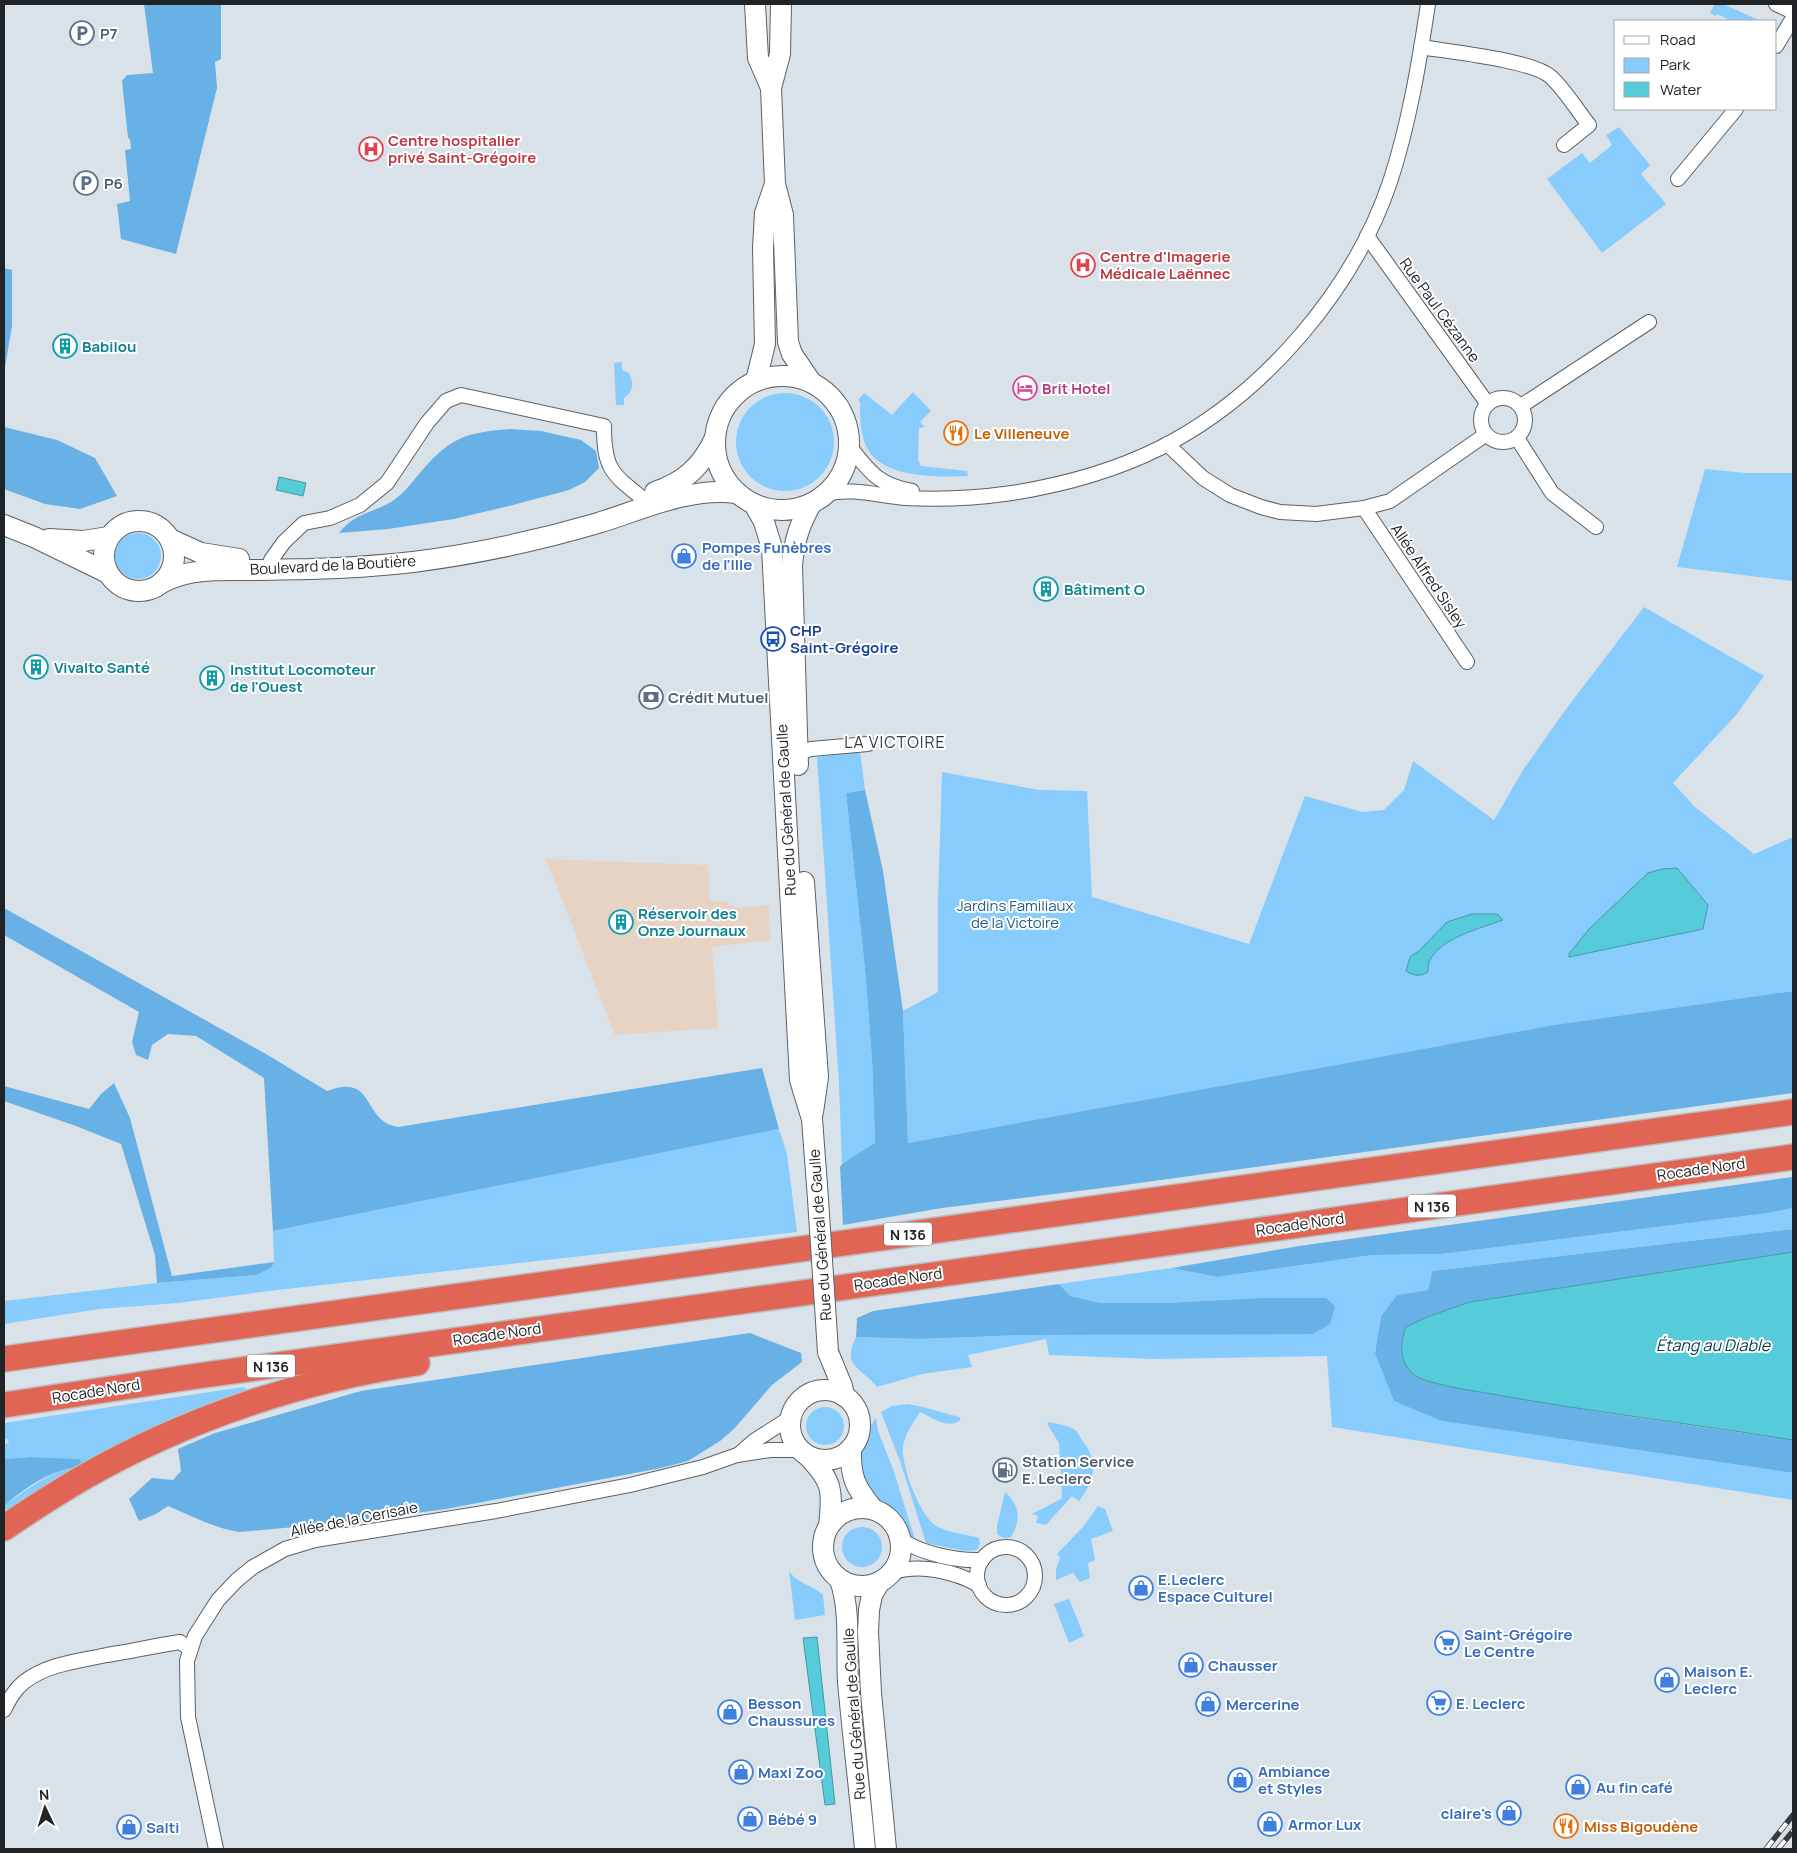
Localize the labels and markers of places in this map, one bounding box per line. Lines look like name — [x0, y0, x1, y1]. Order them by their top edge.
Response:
parking icon: P7 — [69, 20, 95, 46]
place label: P7 — [100, 23, 118, 44]
place label: Centre hospitalier privé Saint-Grégoire — [388, 130, 536, 168]
hospital icon: Centre hospitalier privé Saint-Grégoire — [358, 136, 384, 162]
parking icon: P6 — [73, 170, 99, 196]
place label: P6 — [104, 173, 123, 194]
place label: Centre d'Imagerie Médicale Laënnec — [1100, 246, 1231, 284]
hospital icon: Centre d'Imagerie Médicale Laënnec — [1070, 252, 1096, 278]
building icon: Babilou — [52, 333, 78, 359]
place label: Babilou — [82, 336, 136, 357]
hotel icon: Brit Hotel — [1012, 375, 1038, 401]
place label: Brit Hotel — [1042, 378, 1111, 399]
restaurant icon: Le Villeneuve — [943, 420, 969, 446]
place label: Le Villeneuve — [974, 423, 1069, 444]
place label: Pompes Funèbres de l'Ille — [702, 537, 831, 575]
shop icon: Pompes Funèbres de l'Ille — [671, 543, 697, 569]
building icon: Bâtiment O — [1033, 576, 1059, 602]
place label: Bâtiment O — [1064, 579, 1145, 600]
place label: CHP Saint-Grégoire — [790, 620, 898, 658]
bus stop icon: CHP Saint-Grégoire — [760, 626, 786, 652]
building icon: Vivalto Santé — [23, 654, 49, 680]
place label: Vivalto Santé — [54, 657, 150, 678]
place label: Institut Locomoteur de l'Ouest — [230, 659, 376, 697]
building icon: Institut Locomoteur de l'Ouest — [199, 665, 225, 691]
bank icon: Crédit Mutuel — [638, 684, 664, 710]
place label: Crédit Mutuel — [668, 687, 768, 708]
place label: Réservoir des Onze Journaux — [638, 903, 747, 941]
building icon: Réservoir des Onze Journaux — [608, 909, 634, 935]
place label: Station Service E. Leclerc — [1022, 1451, 1134, 1489]
fuel station icon: Station Service E. Leclerc — [992, 1457, 1018, 1483]
place label: E.Leclerc Espace Culturel — [1158, 1569, 1273, 1607]
shop icon: E.Leclerc Espace Culturel — [1128, 1575, 1154, 1601]
place label: Saint-Grégoire Le Centre — [1464, 1624, 1572, 1662]
supermarket icon: Saint-Grégoire Le Centre — [1434, 1630, 1460, 1656]
shop icon: Chausser — [1178, 1652, 1204, 1678]
place label: Chausser — [1208, 1655, 1278, 1676]
place label: Maison E. Leclerc — [1684, 1661, 1753, 1699]
shop icon: Maison E. Leclerc — [1654, 1667, 1680, 1693]
supermarket icon: E. Leclerc — [1426, 1690, 1452, 1716]
shop icon: Mercerine — [1195, 1691, 1221, 1717]
place label: Besson Chaussures — [748, 1693, 835, 1731]
place label: E. Leclerc — [1456, 1693, 1526, 1714]
place label: Mercerine — [1226, 1694, 1300, 1715]
shop icon: Besson Chaussures — [717, 1699, 743, 1725]
shop icon: Maxi Zoo — [728, 1759, 754, 1785]
place label: Ambiance et Styles — [1258, 1761, 1330, 1799]
place label: Maxi Zoo — [758, 1762, 823, 1783]
shop icon: Ambiance et Styles — [1227, 1767, 1253, 1793]
shop icon: Au fin café — [1565, 1774, 1591, 1800]
place label: Au fin café — [1596, 1777, 1673, 1798]
shop icon: claire's — [1496, 1800, 1522, 1826]
place label: claire's — [1441, 1803, 1492, 1824]
shop icon: Bébé 9 — [737, 1806, 763, 1832]
place label: Bébé 9 — [768, 1809, 817, 1830]
shop icon: Armor Lux — [1257, 1811, 1283, 1837]
restaurant icon: Miss Bigoudène — [1553, 1813, 1579, 1839]
shop icon: Salti — [116, 1814, 142, 1840]
place label: Armor Lux — [1288, 1814, 1362, 1835]
place label: Miss Bigoudène — [1584, 1816, 1698, 1837]
place label: Salti — [146, 1817, 179, 1838]

